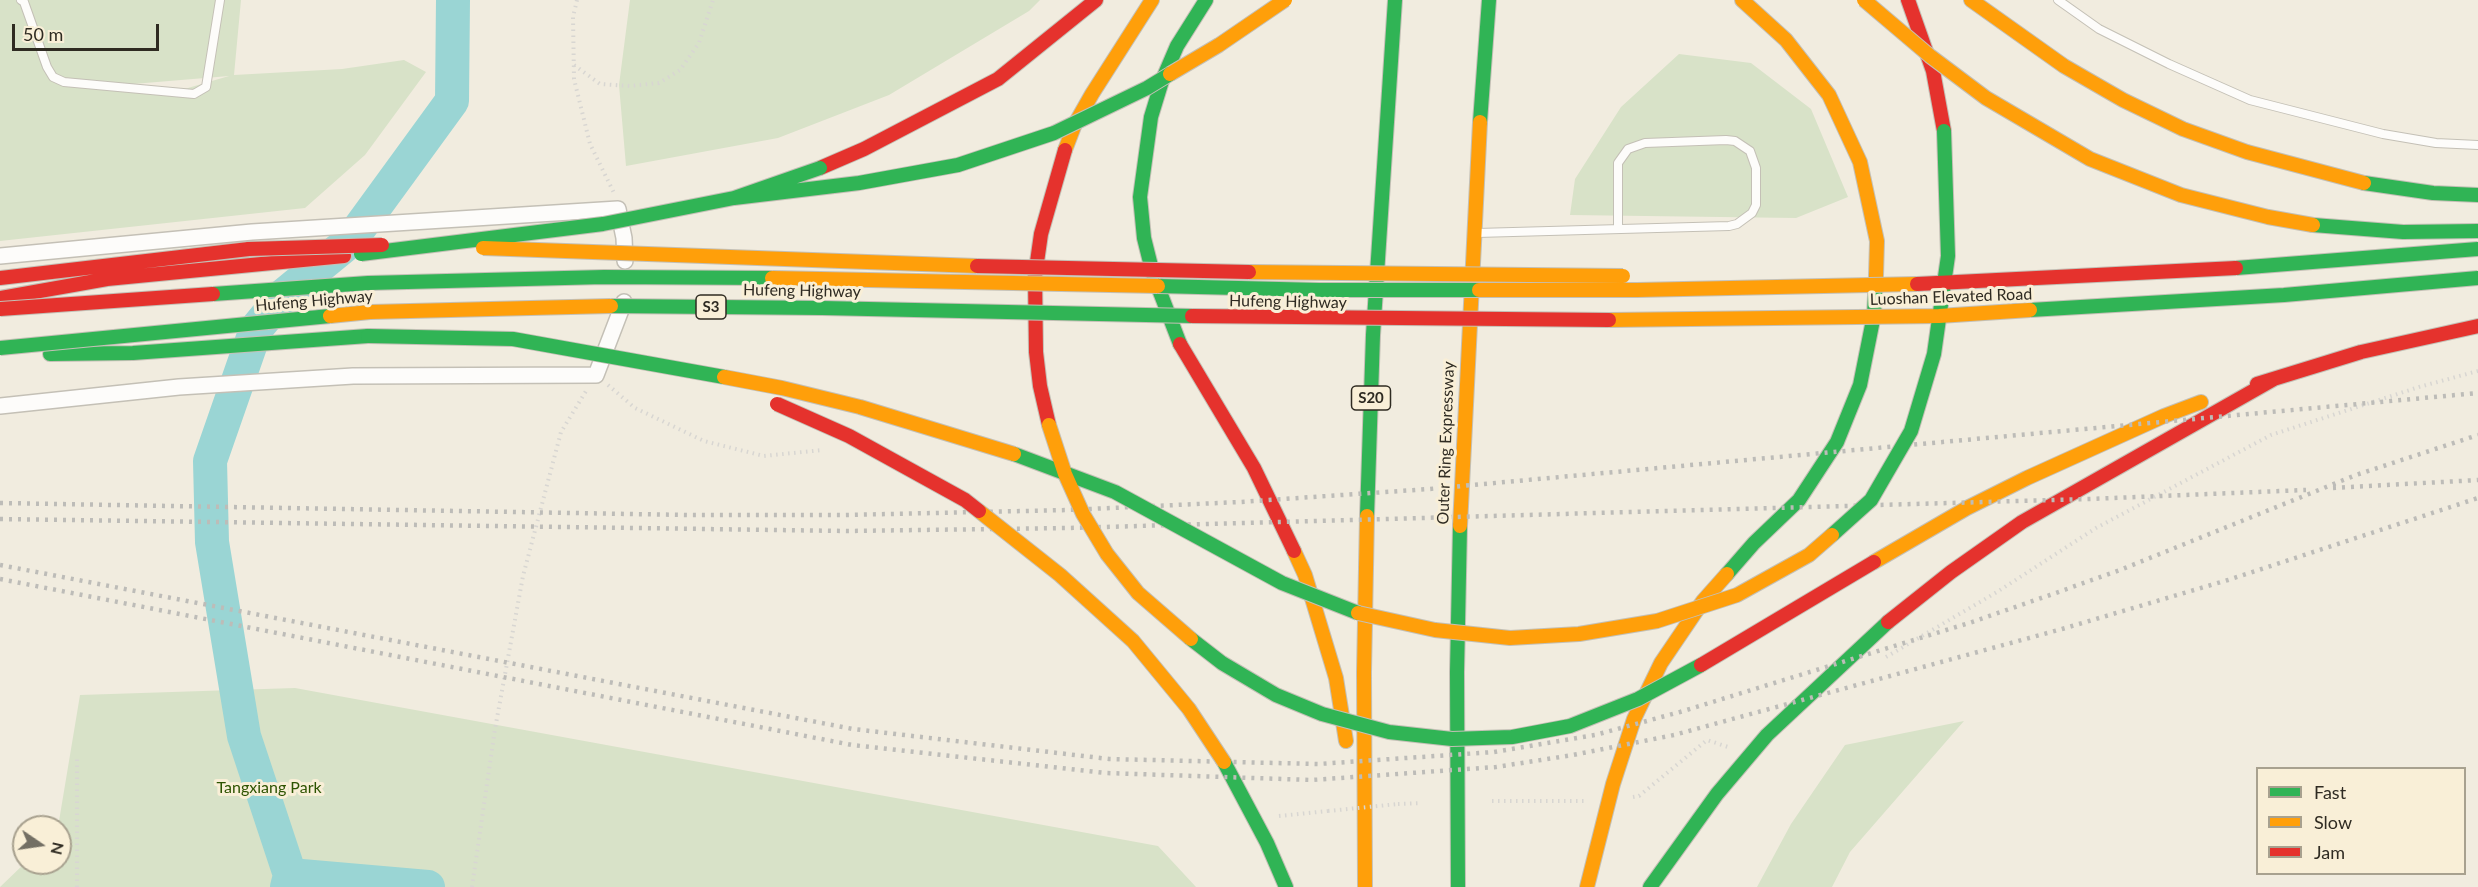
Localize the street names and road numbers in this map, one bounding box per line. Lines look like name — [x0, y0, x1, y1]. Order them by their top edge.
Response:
street label: Hufeng Highway — [743, 280, 861, 302]
street label: Luoshan Elevated Road — [1870, 285, 2032, 309]
street label: Hufeng Highway — [255, 286, 373, 316]
street label: Hufeng Highway — [1229, 291, 1347, 313]
road number: S3 — [696, 295, 726, 319]
street label: Outer Ring Expressway — [1434, 361, 1458, 525]
road number: S20 — [1352, 386, 1390, 410]

